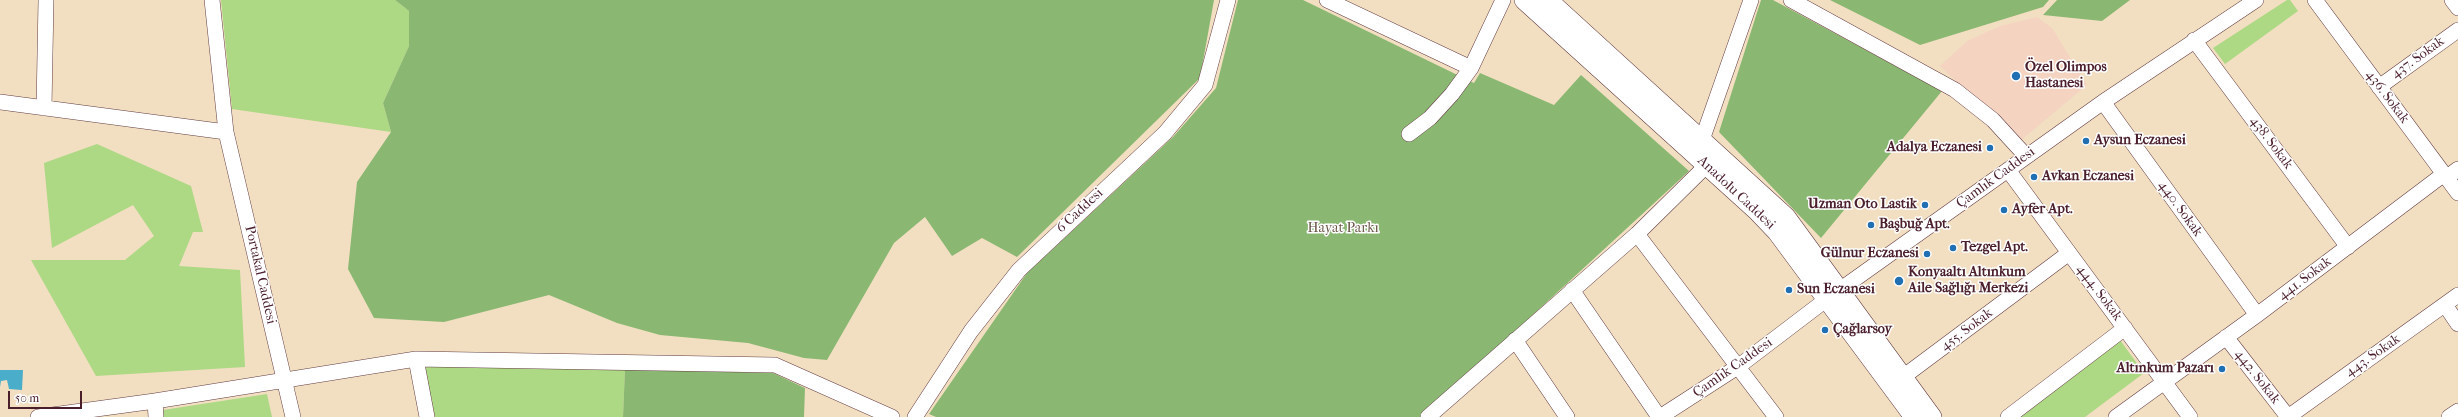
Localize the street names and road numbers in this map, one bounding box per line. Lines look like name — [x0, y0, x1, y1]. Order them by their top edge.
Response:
street label: 437. Sokak — [2388, 33, 2448, 83]
street label: 436. Sokak — [2362, 67, 2412, 127]
street label: 438. Sokak — [2246, 113, 2296, 173]
street label: Çamlık Caddesi — [1953, 144, 2039, 212]
street label: Anadolu Caddesi — [1694, 153, 1778, 233]
street label: 440. Sokak — [2154, 178, 2206, 240]
street label: 6 Caddesi — [1053, 185, 1107, 237]
street label: Portakal Caddesi — [241, 224, 279, 326]
street label: 441. Sokak — [2275, 254, 2335, 304]
street label: 444. Sokak — [2072, 262, 2126, 324]
street label: 455. Sokak — [1938, 305, 1996, 355]
street label: 443. Sokak — [2342, 331, 2404, 381]
street label: Çamlık Caddesi — [1690, 334, 1776, 402]
street label: 442. Sokak — [2230, 346, 2284, 408]

